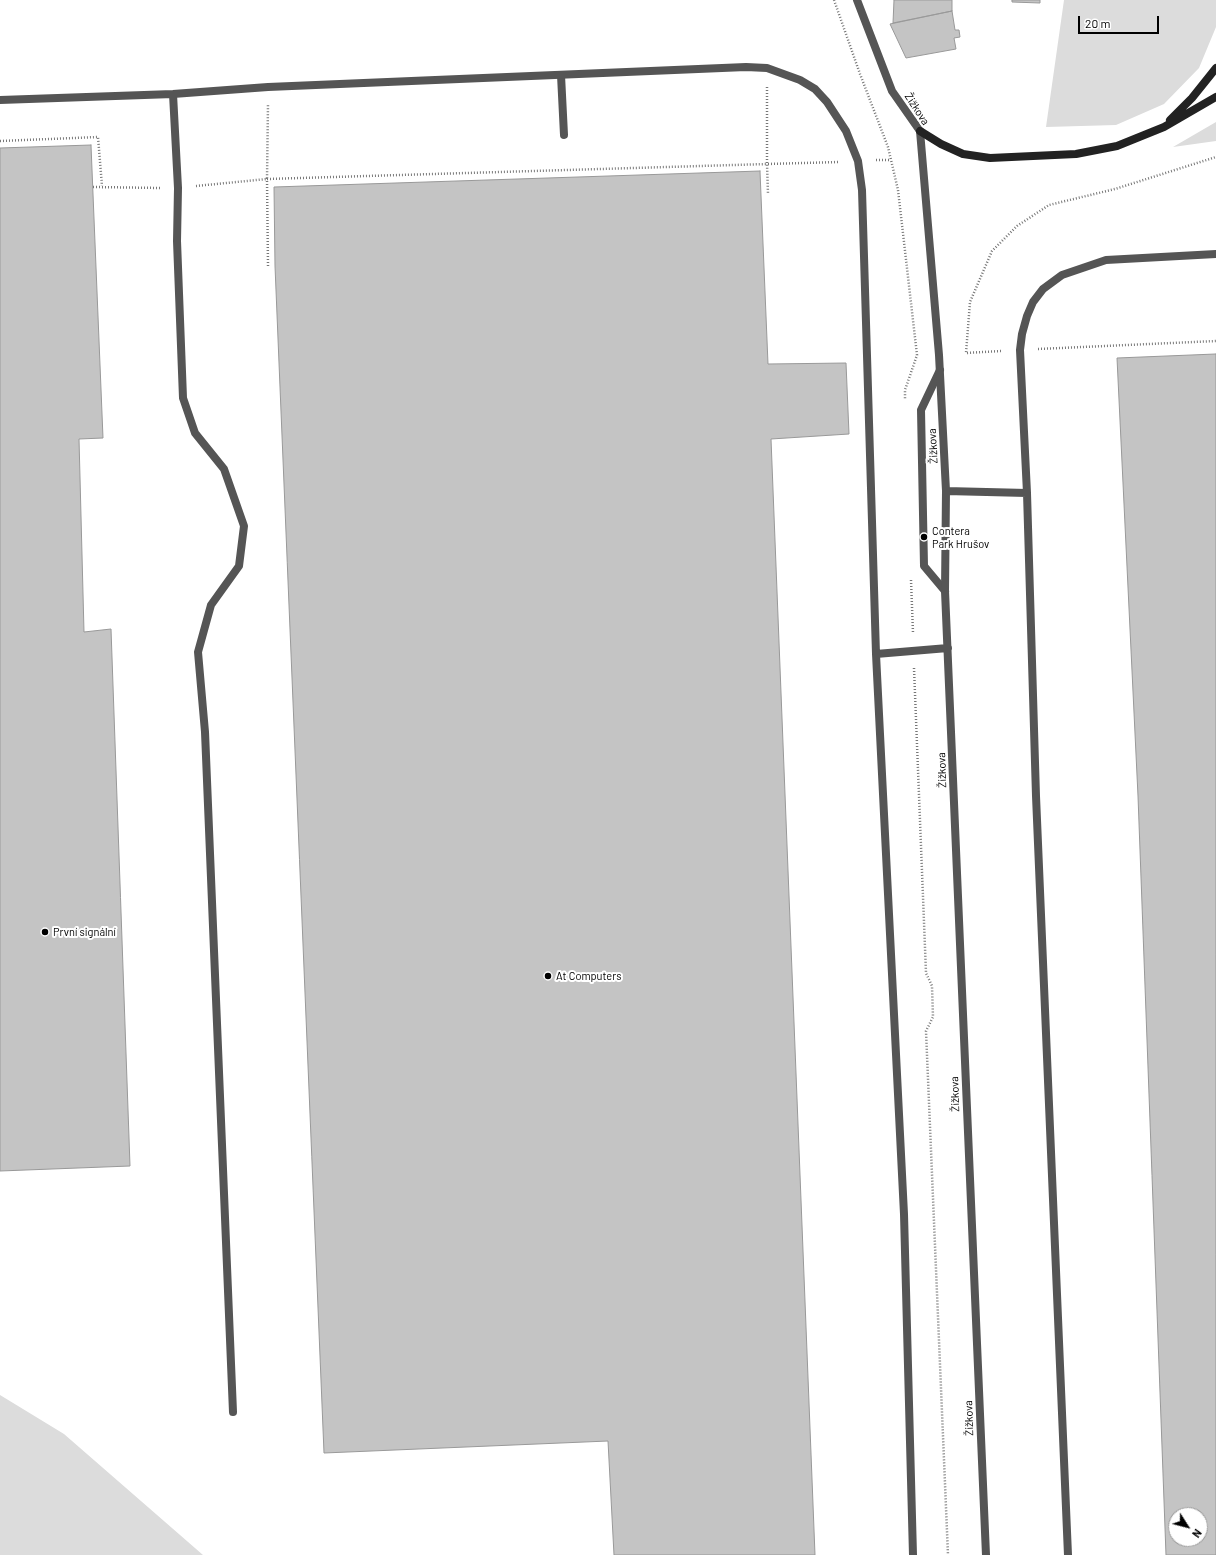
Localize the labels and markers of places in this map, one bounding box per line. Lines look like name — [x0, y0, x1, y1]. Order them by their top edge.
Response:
place label: Contera Park Hrušov — [932, 524, 989, 550]
marker: Contera Park Hrušov — [919, 532, 929, 542]
place label: První signální — [53, 925, 116, 939]
marker: První signální — [40, 927, 50, 937]
place label: At Computers — [556, 969, 621, 983]
marker: At Computers — [543, 971, 553, 981]

